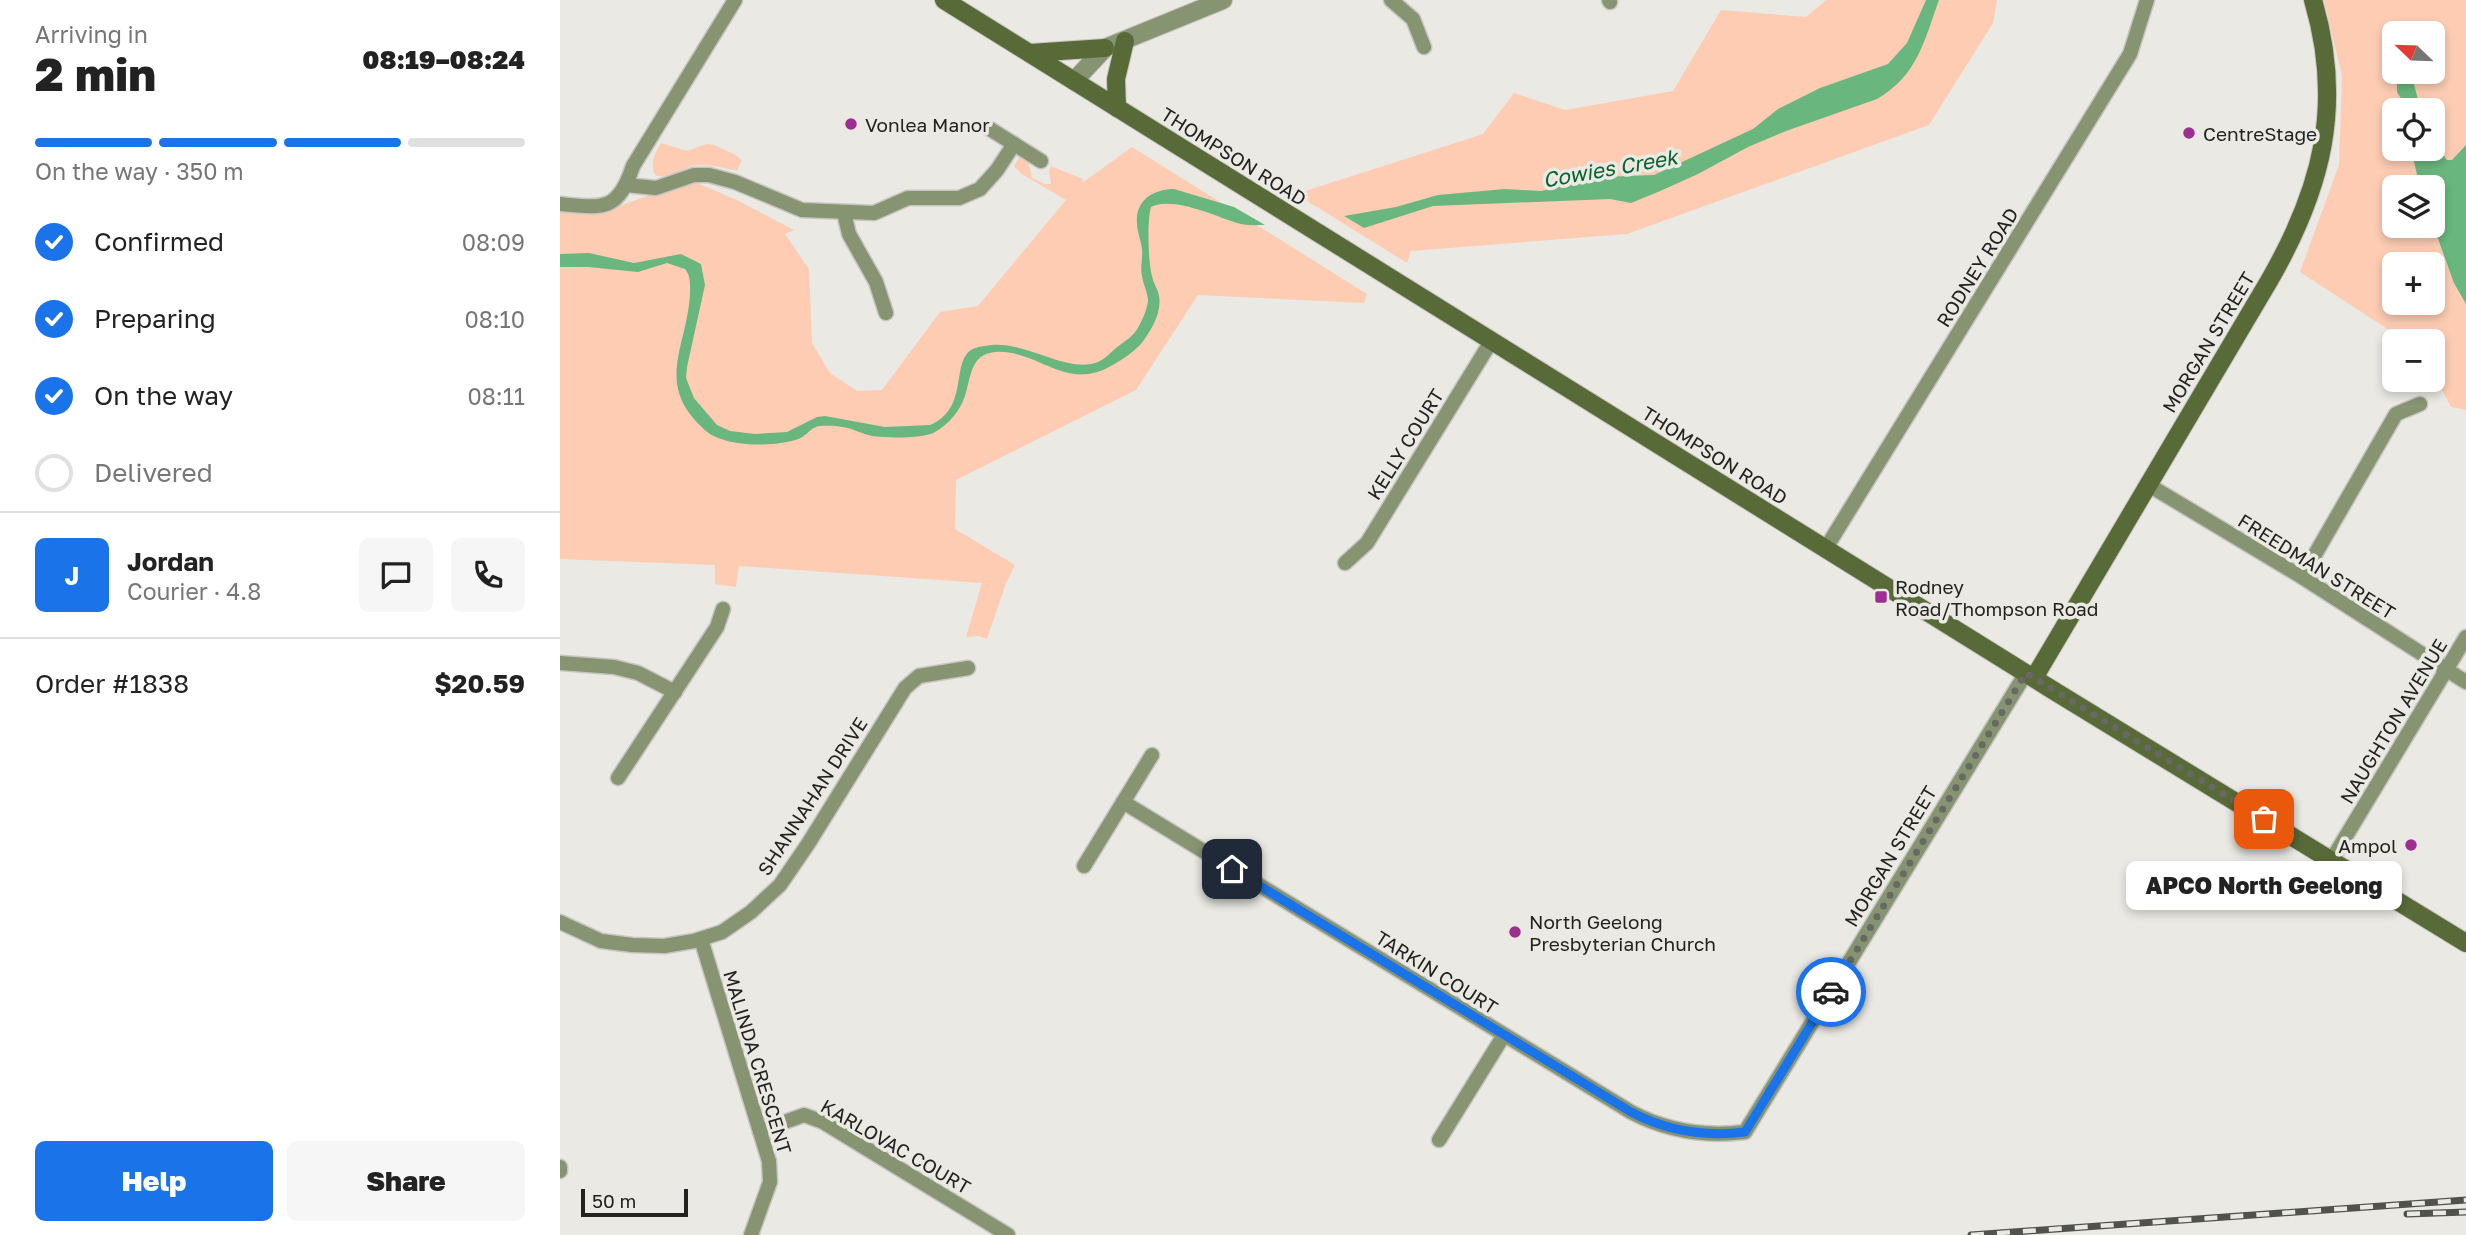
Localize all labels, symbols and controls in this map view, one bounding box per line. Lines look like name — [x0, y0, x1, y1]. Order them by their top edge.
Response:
text: Arriving in — [35, 20, 148, 48]
north arrow — [2382, 21, 2445, 84]
map controls — [2382, 21, 2445, 392]
text: 08:19–08:24 — [362, 44, 525, 75]
text: 2 min — [35, 46, 156, 101]
button: locate — [2382, 98, 2445, 161]
street label: THOMPSON ROAD — [1157, 102, 1311, 210]
place label: Vonlea Manor — [865, 113, 990, 136]
marker: Vonlea Manor — [843, 116, 859, 132]
place label: CentreStage — [2203, 122, 2317, 145]
marker: CentreStage — [2181, 125, 2197, 141]
water label: Cowies Creek — [1541, 143, 1681, 193]
text: On the way · 350 m — [35, 157, 244, 185]
button: layers — [2382, 175, 2445, 238]
street label: RODNEY ROAD — [1931, 203, 2023, 331]
icon: check — [35, 223, 73, 261]
text: Confirmed — [94, 226, 224, 257]
text: 08:09 — [462, 228, 525, 256]
button: + — [2382, 252, 2445, 315]
street label: MORGAN STREET — [2157, 267, 2259, 417]
icon: check — [35, 300, 73, 338]
text: Preparing — [94, 303, 216, 334]
text: 08:10 — [464, 305, 525, 333]
button: − — [2382, 329, 2445, 392]
icon: check — [35, 377, 73, 415]
text: On the way — [94, 380, 233, 411]
text: 08:11 — [468, 382, 525, 410]
street label: KELLY COURT — [1362, 384, 1448, 504]
street label: THOMPSON ROAD — [1638, 401, 1792, 509]
text: Delivered — [94, 457, 213, 488]
street label: FREEDMAN STREET — [2234, 508, 2400, 624]
button: chat — [359, 538, 433, 612]
button: phone — [451, 538, 525, 612]
text: Jordan — [127, 546, 214, 577]
text: J — [65, 560, 79, 591]
place label: Rodney Road/Thompson Road — [1895, 575, 2099, 620]
text: Courier · 4.8 — [127, 577, 261, 605]
marker: Rodney Road/Thompson Road — [1873, 589, 1889, 605]
street label: NAUGHTON AVENUE — [2335, 634, 2451, 808]
text: Order #1838 — [35, 668, 189, 699]
text: $20.59 — [434, 668, 525, 699]
street label: SHANNAHAN DRIVE — [752, 713, 872, 879]
street label: MORGAN STREET — [1839, 781, 1941, 931]
pin — [2234, 789, 2294, 849]
icon: bag — [2245, 800, 2283, 838]
place label: Ampol — [2338, 834, 2397, 857]
marker: Ampol — [2403, 837, 2419, 853]
pin — [1202, 839, 1262, 899]
icon: home — [1213, 850, 1251, 888]
callout: APCO North Geelong — [2126, 861, 2402, 910]
text: APCO North Geelong — [2145, 871, 2383, 899]
place label: North Geelong Presbyterian Church — [1529, 910, 1716, 955]
marker: North Geelong Presbyterian Church — [1507, 924, 1523, 940]
street label: TARKIN COURT — [1372, 925, 1502, 1019]
courier — [1796, 957, 1866, 1027]
street label: MALINDA CRESCENT — [719, 967, 797, 1157]
icon: car — [1812, 973, 1850, 1011]
street label: KARLOVAC COURT — [817, 1094, 975, 1198]
button: Help — [35, 1141, 273, 1221]
button: Share — [287, 1141, 525, 1221]
scale bar — [581, 1186, 688, 1218]
text: 50 m — [592, 1189, 636, 1212]

